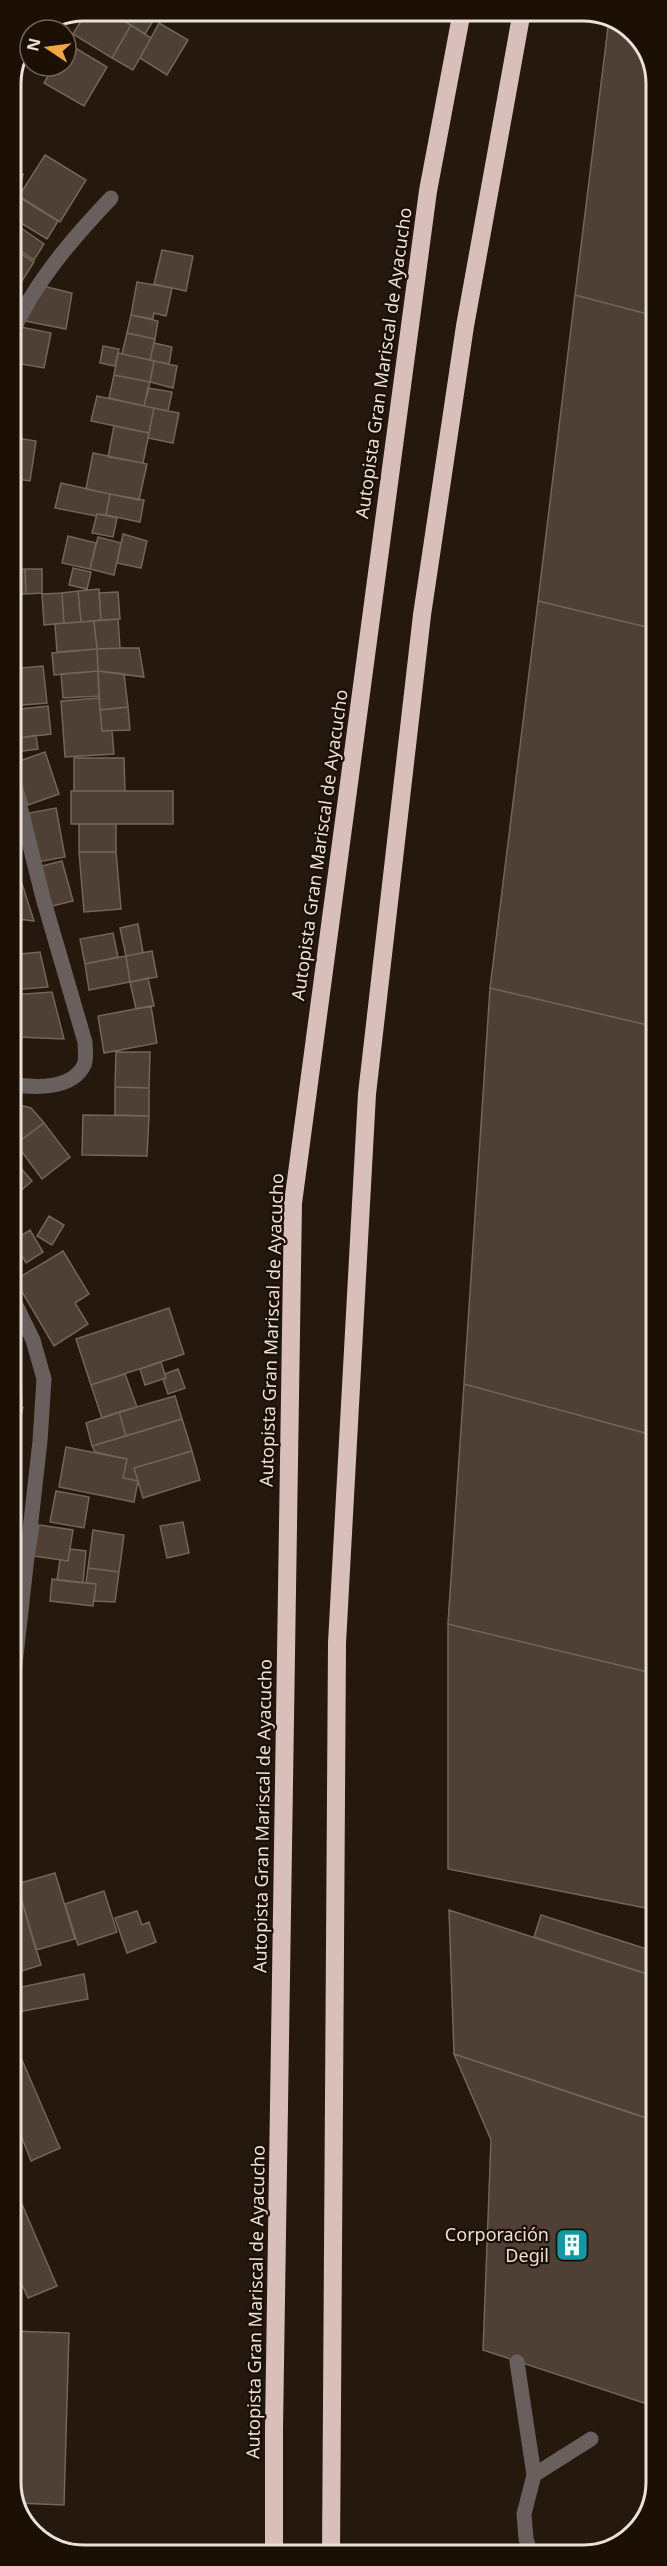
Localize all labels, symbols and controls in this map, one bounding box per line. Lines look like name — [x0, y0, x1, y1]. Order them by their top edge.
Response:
north arrow — [18, 18, 78, 78]
text: N — [21, 36, 46, 53]
street label: Autopista Gran Mariscal de Ayacucho — [349, 206, 417, 520]
street label: Autopista Gran Mariscal de Ayacucho — [285, 688, 353, 1002]
street label: Autopista Gran Mariscal de Ayacucho — [254, 1173, 288, 1487]
street label: Autopista Gran Mariscal de Ayacucho — [247, 1659, 277, 1973]
street label: Autopista Gran Mariscal de Ayacucho — [240, 2145, 270, 2459]
place label: Corporación Degil — [445, 2222, 549, 2267]
building icon: Corporación Degil — [554, 2227, 590, 2263]

